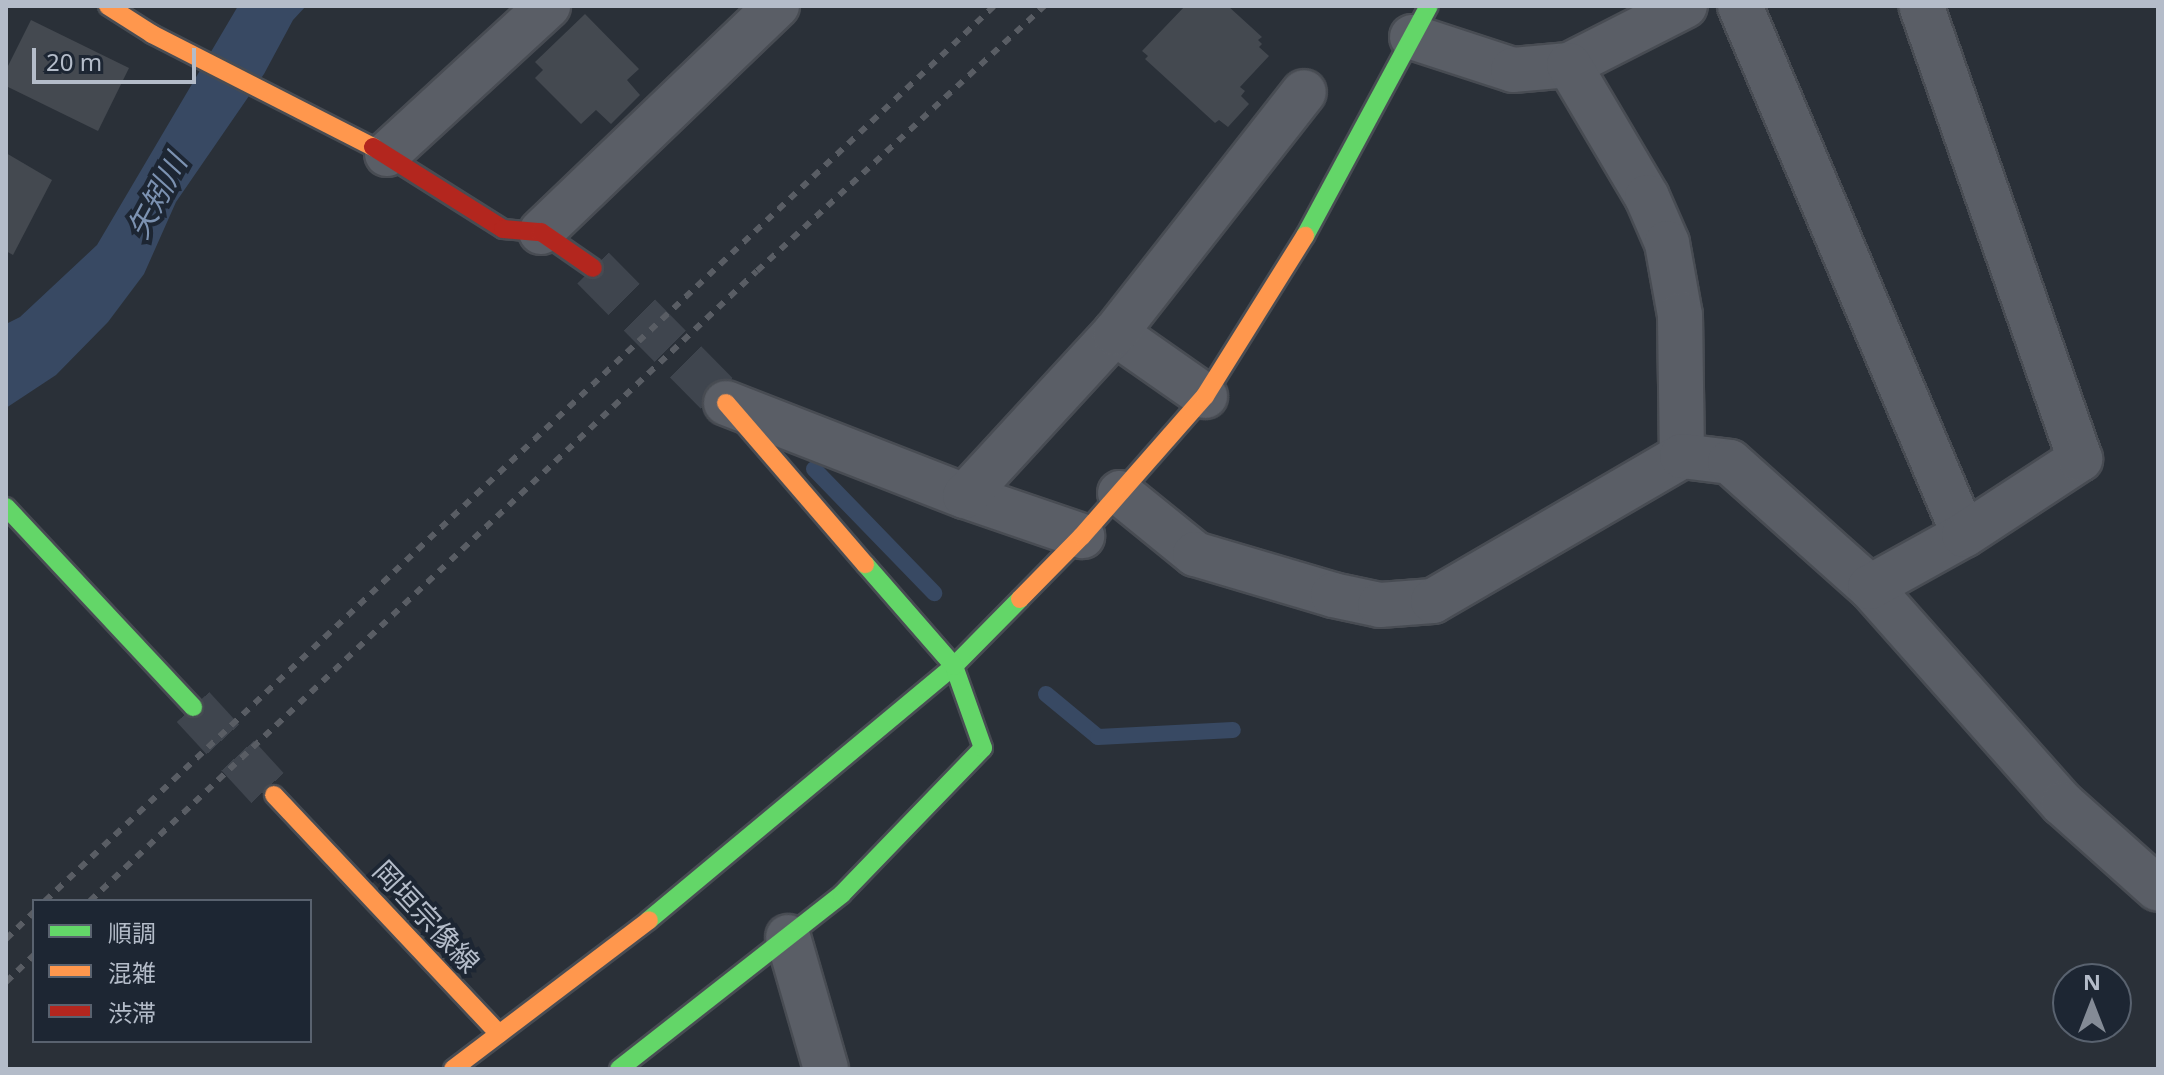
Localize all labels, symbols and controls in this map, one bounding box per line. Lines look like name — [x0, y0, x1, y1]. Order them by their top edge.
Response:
scale bar — [36, 32, 200, 82]
text: 20 m — [46, 45, 102, 78]
water label: 矢矧川 — [120, 148, 194, 244]
street label: 岡垣宗像線 — [367, 853, 487, 979]
legend — [32, 899, 312, 1043]
text: 順調 — [108, 916, 156, 949]
text: 混雑 — [108, 956, 156, 989]
north arrow — [2052, 963, 2132, 1043]
text: N — [2083, 966, 2101, 996]
text: 渋滞 — [108, 996, 156, 1029]

